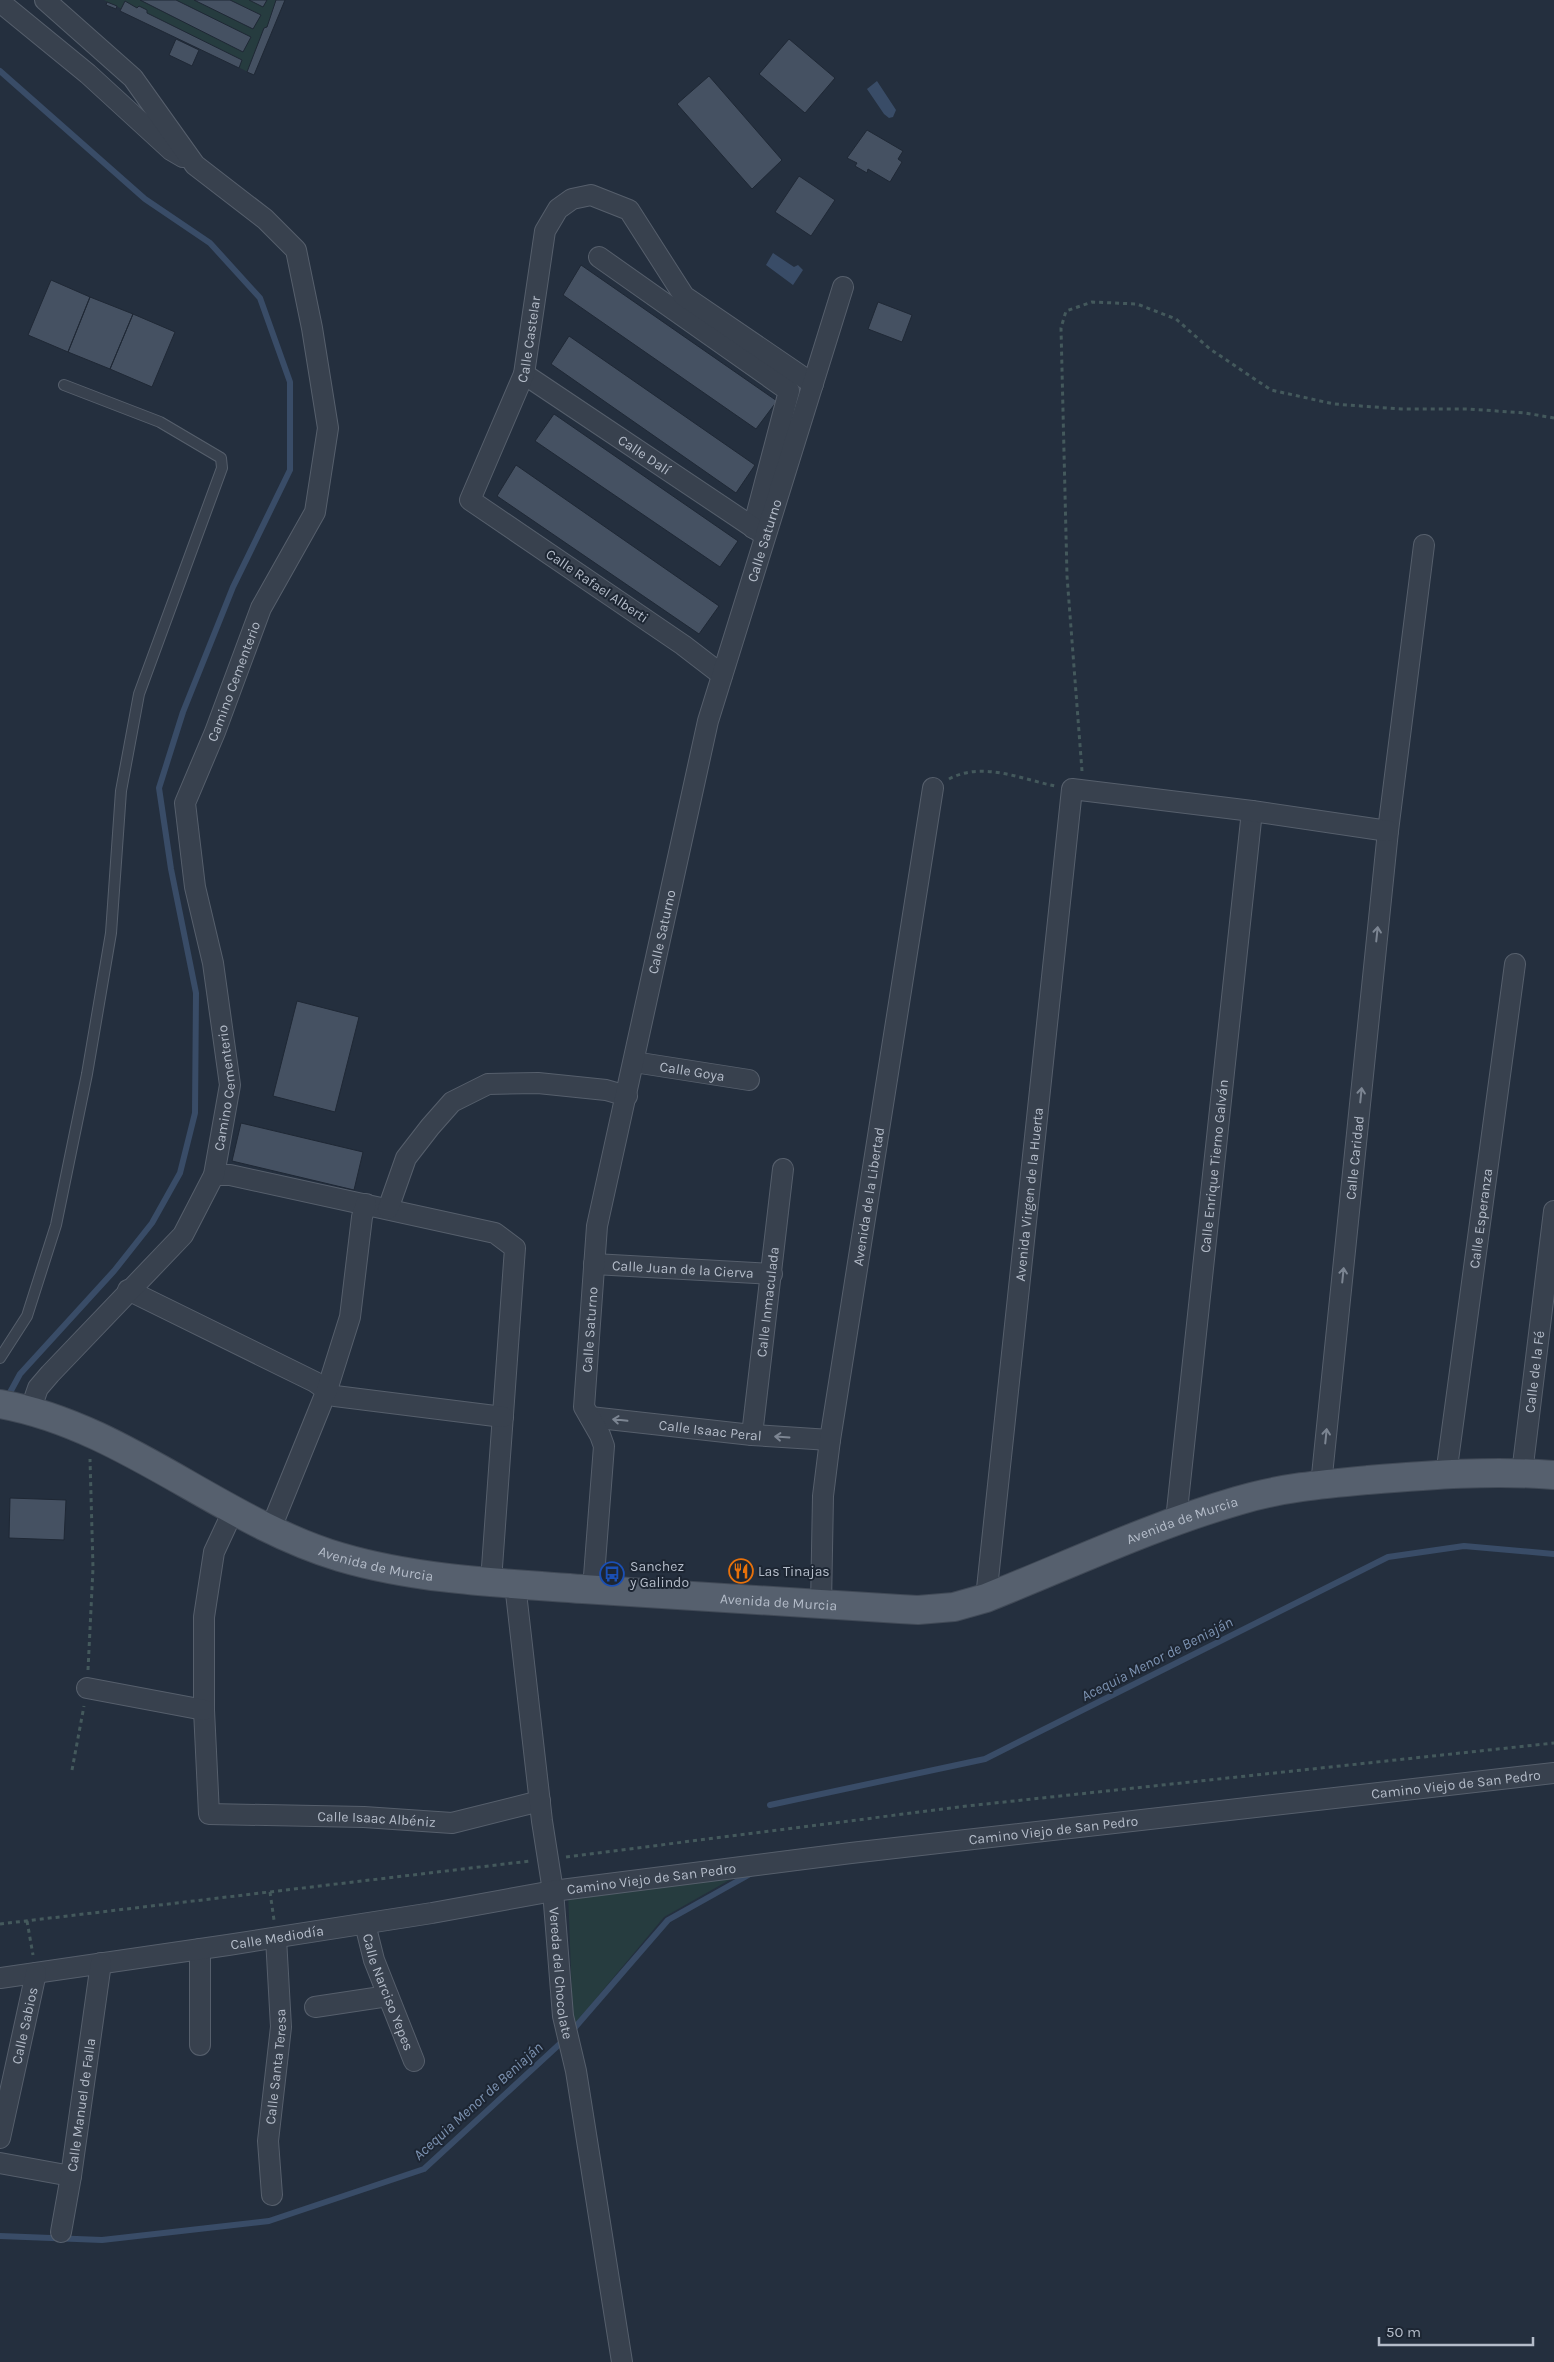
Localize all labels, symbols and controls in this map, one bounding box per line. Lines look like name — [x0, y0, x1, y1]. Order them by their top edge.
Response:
street label: Calle Castelar — [513, 294, 544, 385]
street label: Calle Dalí — [615, 431, 675, 479]
street label: Calle Saturno — [743, 497, 785, 584]
street label: Calle Rafael Alberti — [543, 545, 651, 627]
street label: Camino Cementerio — [203, 619, 264, 744]
street label: Calle Saturno — [644, 888, 679, 976]
one-way arrow — [1372, 926, 1382, 942]
street label: Camino Cementerio — [210, 1024, 239, 1152]
street label: Calle Goya — [659, 1058, 726, 1085]
street label: Calle Enrique Tierno Galván — [1196, 1078, 1232, 1254]
one-way arrow — [1356, 1088, 1366, 1104]
street label: Avenida Virgen de la Huerta — [1011, 1107, 1047, 1282]
street label: Calle Caridad — [1342, 1115, 1367, 1201]
street label: Avenida de la Libertad — [849, 1126, 888, 1267]
street label: Calle Esperanza — [1465, 1167, 1496, 1269]
street label: Calle Inmaculada — [753, 1246, 782, 1358]
street label: Calle Juan de la Cierva — [612, 1257, 754, 1281]
one-way arrow — [1338, 1267, 1348, 1283]
street label: Calle Saturno — [578, 1286, 601, 1373]
street label: Calle de la Fé — [1521, 1330, 1548, 1414]
one-way arrow — [613, 1415, 629, 1425]
street label: Calle Isaac Peral — [658, 1416, 762, 1444]
one-way arrow — [1321, 1429, 1331, 1445]
one-way arrow — [774, 1432, 790, 1442]
street label: Avenida de Murcia — [1124, 1493, 1240, 1548]
street label: Avenida de Murcia — [316, 1542, 434, 1585]
place label: Sanchez y Galindo — [629, 1558, 689, 1591]
restaurant icon: Las Tinajas — [728, 1558, 754, 1584]
bus stop icon: Sanchez y Galindo — [599, 1561, 625, 1587]
place label: Las Tinajas — [758, 1563, 830, 1580]
street label: Avenida de Murcia — [719, 1590, 838, 1614]
water label: Acequia Menor de Beniaján — [1078, 1613, 1236, 1705]
street label: Camino Viejo de San Pedro — [1370, 1766, 1541, 1802]
street label: Calle Isaac Albéniz — [317, 1808, 436, 1830]
street label: Camino Viejo de San Pedro — [968, 1812, 1139, 1848]
street label: Camino Viejo de San Pedro — [566, 1859, 737, 1898]
street label: Vereda del Chocolate — [546, 1907, 577, 2041]
street label: Calle Mediodía — [229, 1922, 325, 1953]
street label: Calle Narciso Yepes — [359, 1932, 417, 2053]
street label: Calle Sabios — [8, 1986, 41, 2066]
street label: Calle Santa Teresa — [261, 2008, 290, 2125]
street label: Calle Manuel de Falla — [63, 2037, 99, 2173]
water label: Acequia Menor de Beniaján — [410, 2038, 546, 2164]
scale bar — [1379, 2314, 1533, 2346]
text: 50 m — [1386, 2323, 1421, 2341]

